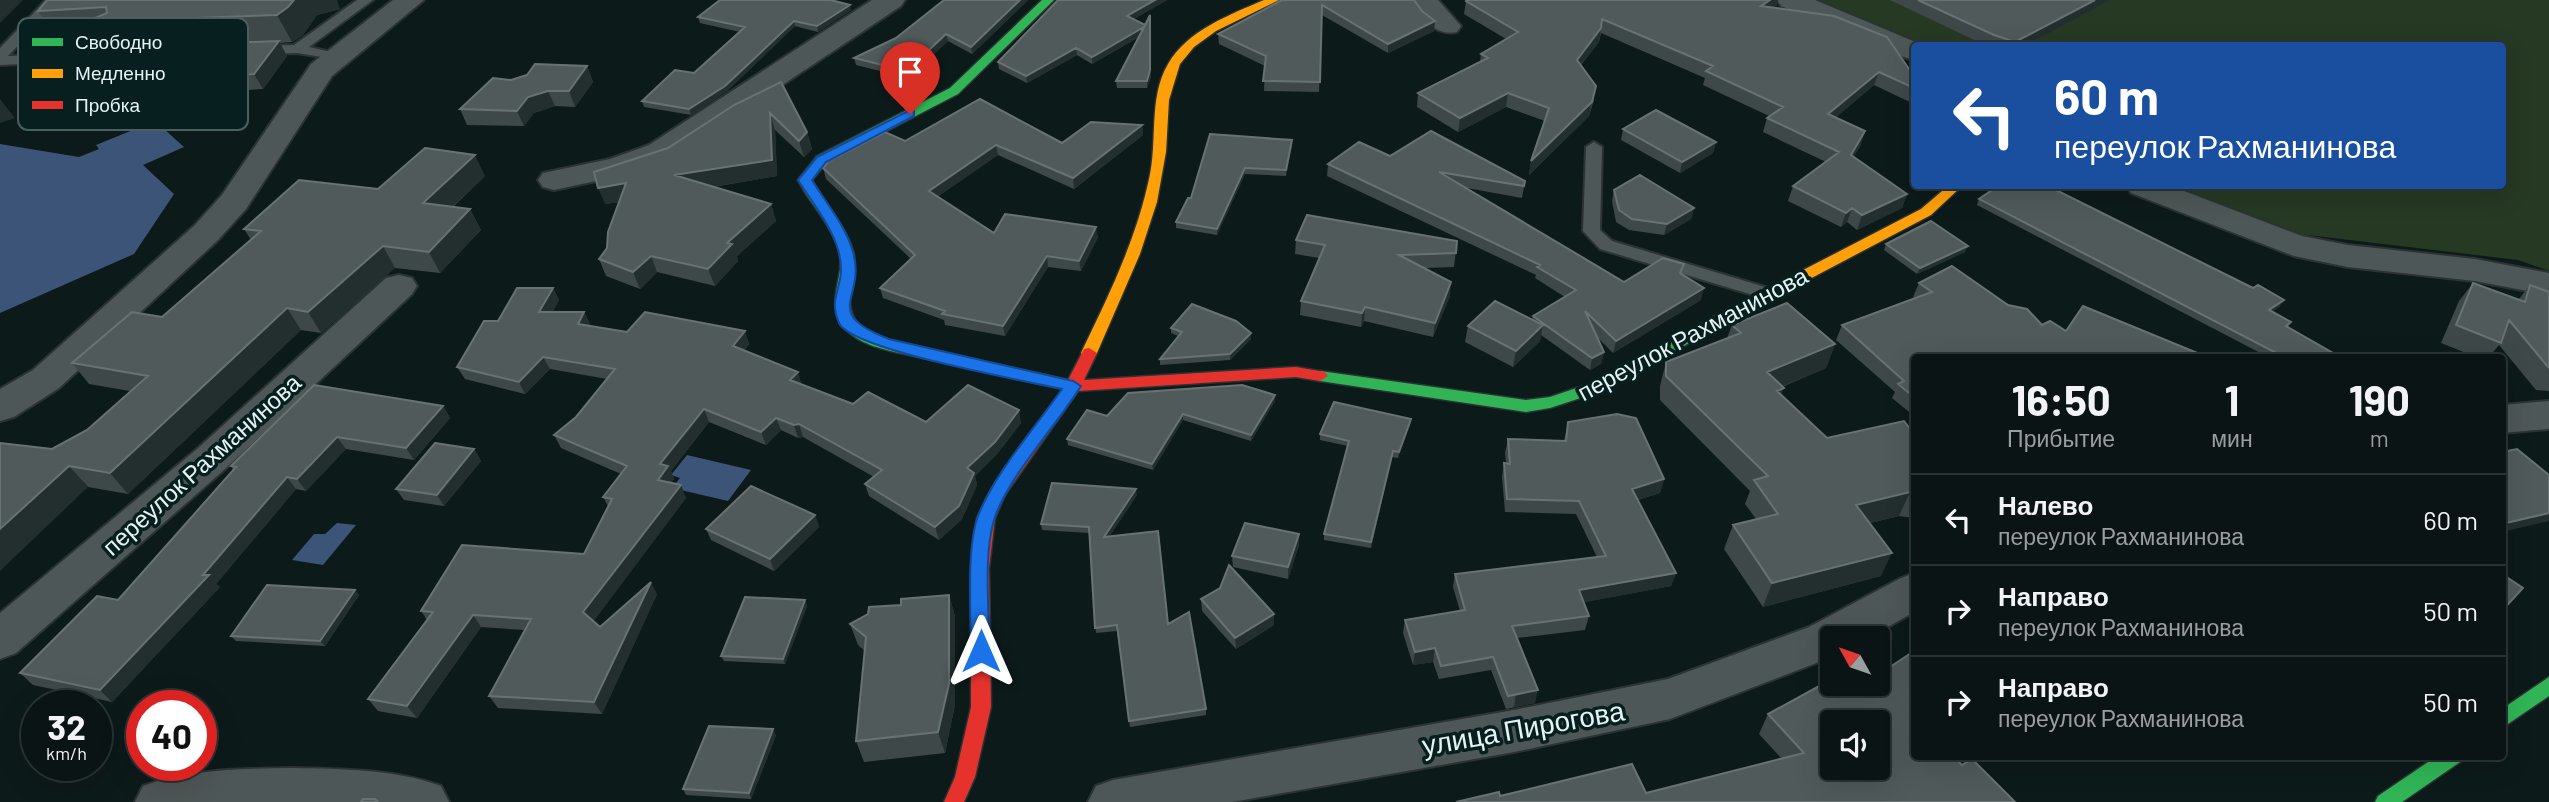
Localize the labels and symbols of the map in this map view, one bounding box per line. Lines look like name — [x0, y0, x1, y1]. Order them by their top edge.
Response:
legend — [18, 18, 248, 130]
text: Свободно — [75, 30, 162, 53]
pin — [880, 42, 940, 114]
text: Медленно — [75, 61, 165, 84]
text: Пробка — [75, 93, 140, 116]
street label: переулок Рахманинова — [1572, 260, 1813, 406]
street label: переулок Рахманинова — [96, 367, 307, 561]
position arrow — [944, 614, 1018, 688]
north arrow — [1820, 626, 1890, 696]
speed limit sign: 40 — [126, 690, 217, 781]
street label: улица Пирогова — [1419, 692, 1627, 762]

